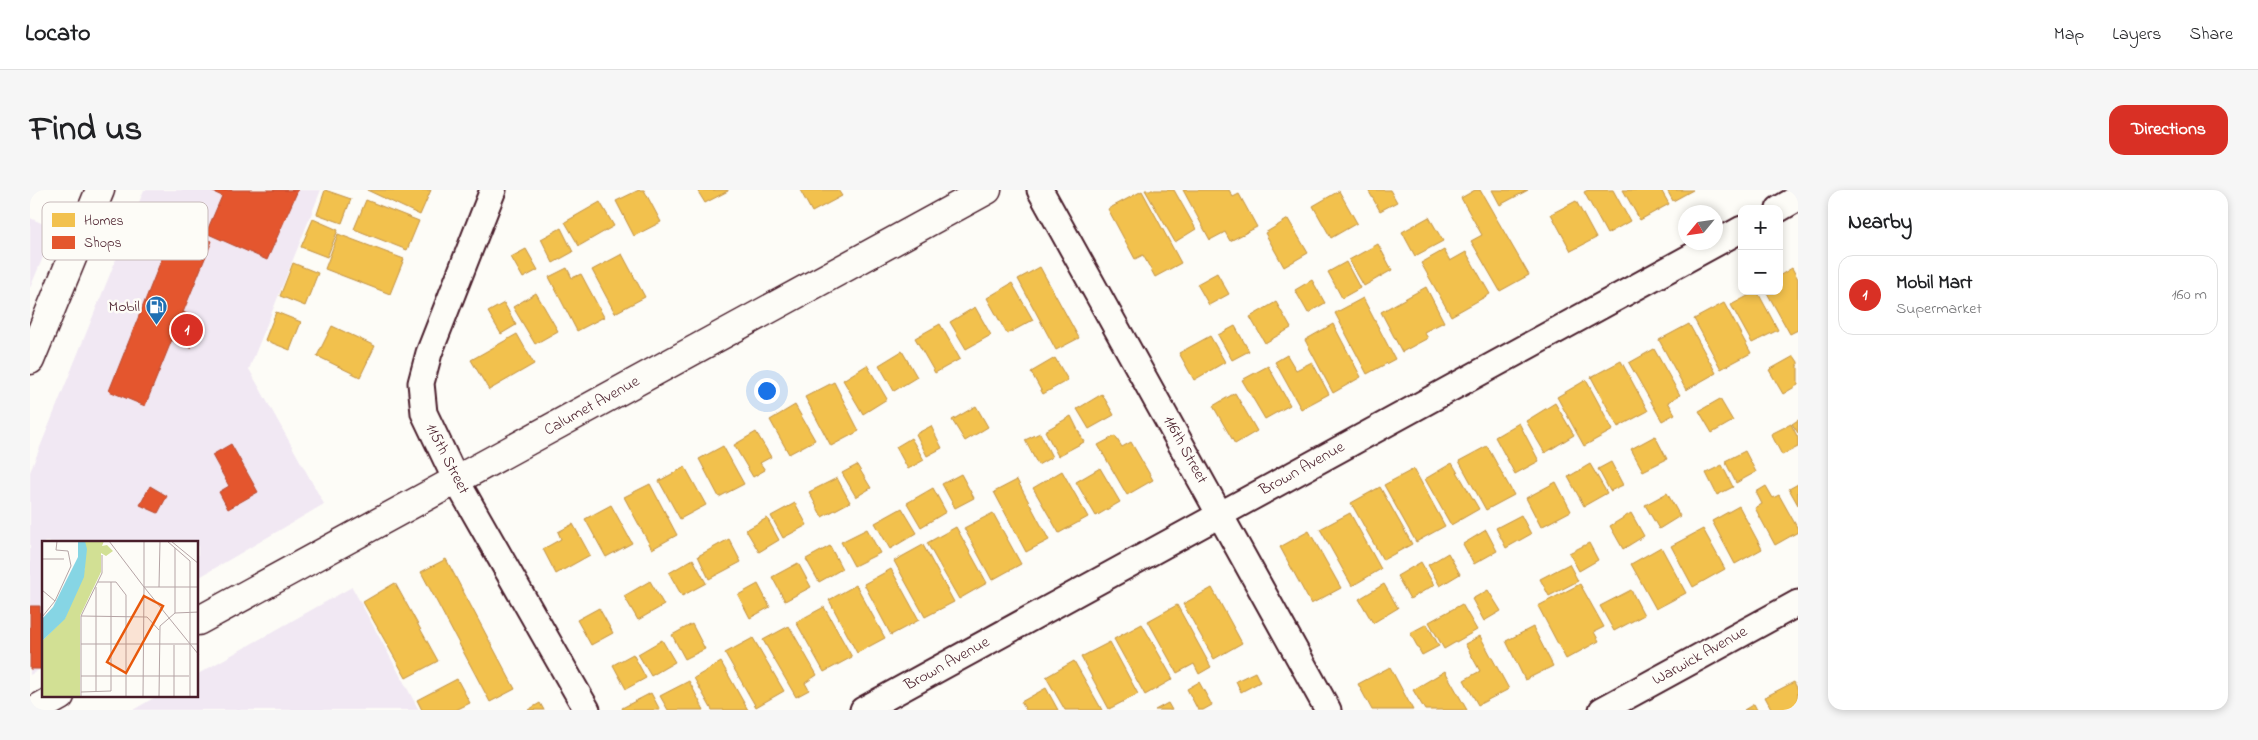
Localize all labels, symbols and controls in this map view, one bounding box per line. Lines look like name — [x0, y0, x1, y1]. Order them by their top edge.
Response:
text: Locato — [25, 17, 91, 52]
text: Map — [2054, 22, 2084, 48]
text: Layers — [2112, 22, 2162, 48]
text: Share — [2190, 22, 2233, 48]
text: Find us — [30, 105, 142, 156]
button: Directions — [2109, 105, 2228, 155]
legend — [42, 202, 208, 260]
north arrow — [1678, 205, 1723, 250]
map controls — [1738, 205, 1783, 295]
button: + — [1738, 205, 1783, 250]
text: Nearby — [1848, 208, 1912, 238]
text: Homes — [84, 211, 124, 232]
text: Shops — [84, 233, 122, 254]
button: − — [1738, 250, 1783, 295]
text: Mobil Mart — [1896, 270, 1972, 297]
text: 1 — [1862, 283, 1868, 307]
text: 160 m — [2172, 283, 2207, 307]
place label: Mobil — [108, 295, 140, 319]
fuel station icon: Mobil — [144, 295, 168, 326]
text: Supermarket — [1896, 297, 1982, 321]
pin: 1 — [171, 311, 203, 349]
street label: Calumet Avenue — [540, 369, 645, 442]
your location — [754, 378, 780, 404]
street label: 116th Street — [1156, 412, 1214, 489]
street label: 115th Street — [419, 419, 475, 499]
street label: Brown Avenue — [1254, 435, 1350, 503]
inset map — [42, 541, 199, 698]
street label: Warwick Avenue — [1648, 620, 1753, 692]
street label: Brown Avenue — [899, 630, 995, 698]

